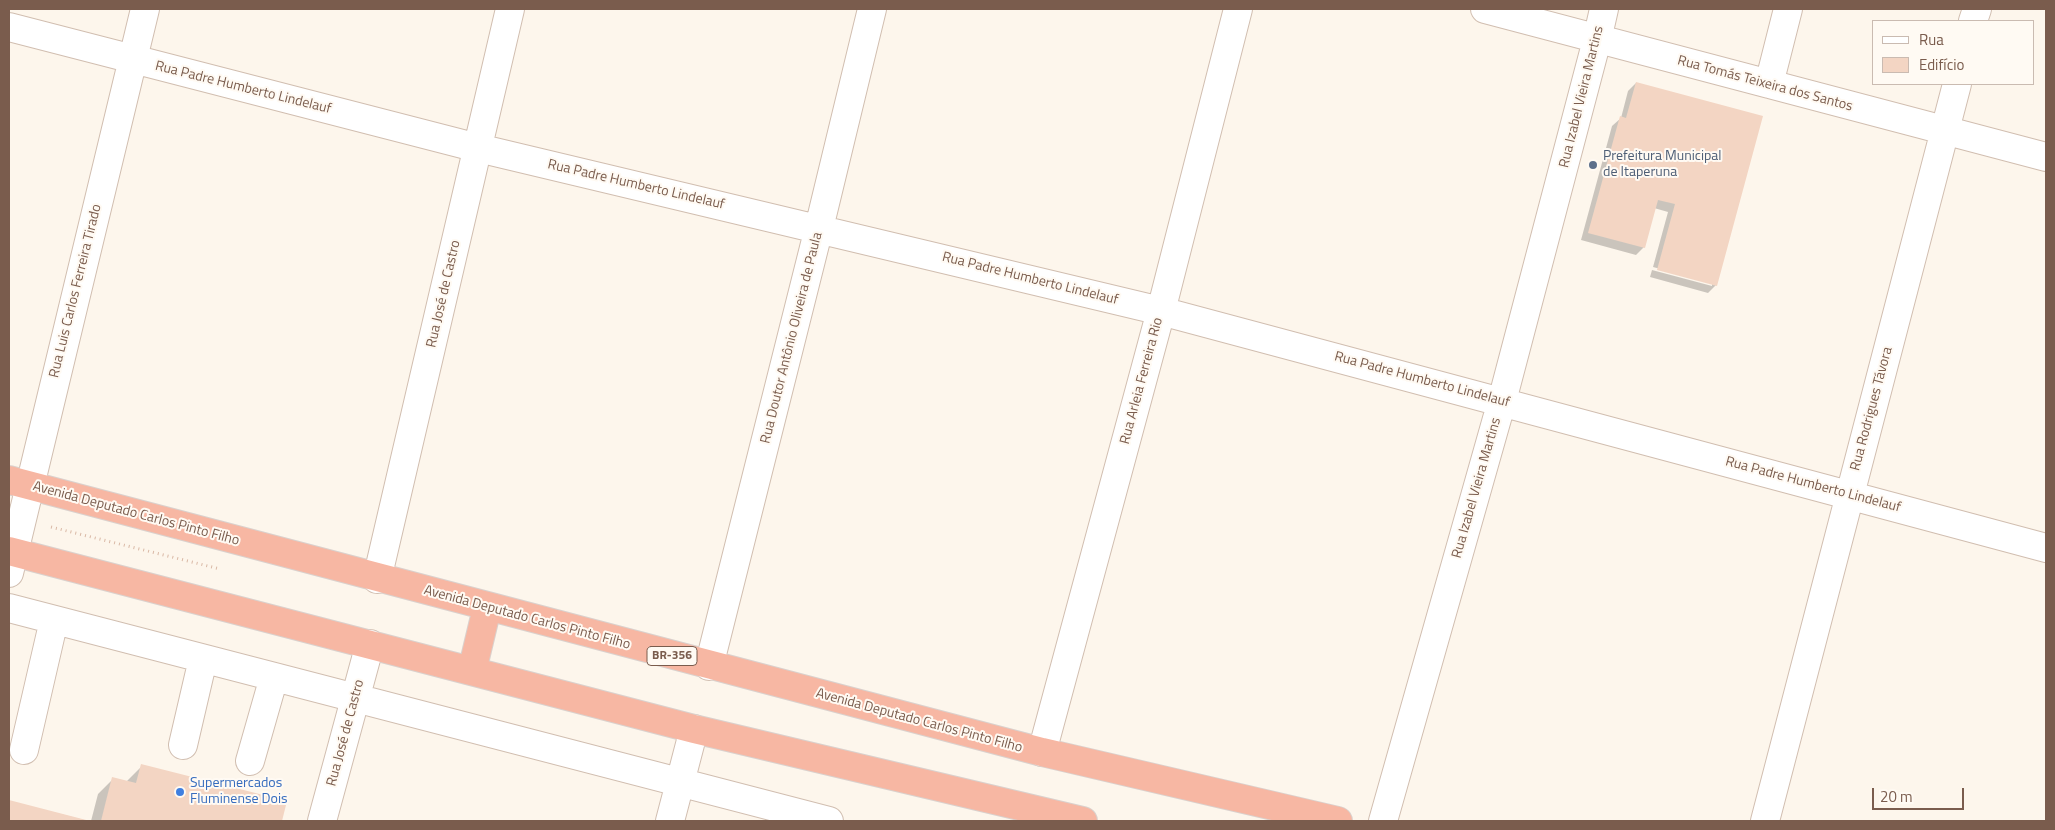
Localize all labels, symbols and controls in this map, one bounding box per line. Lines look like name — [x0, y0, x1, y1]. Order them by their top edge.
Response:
legend — [1872, 20, 2035, 85]
street label: Rua Izabel Vieira Martins — [1556, 24, 1608, 170]
text: Rua — [1919, 28, 1944, 51]
street label: Rua Tomás Teixeira dos Santos — [1676, 53, 1854, 115]
text: Edifício — [1919, 53, 1964, 76]
street label: Rua Padre Humberto Lindelauf — [153, 58, 333, 118]
place label: Prefeitura Municipal de Itaperuna — [1603, 149, 1722, 182]
street label: Rua Padre Humberto Lindelauf — [546, 156, 726, 214]
marker: Prefeitura Municipal de Itaperuna — [1587, 159, 1599, 171]
street label: Rua Luis Carlos Ferreira Tirado — [46, 202, 106, 380]
street label: Rua Doutor Antônio Oliveira de Paula — [758, 231, 826, 445]
street label: Rua José de Castro — [423, 239, 465, 349]
street label: Rua Padre Humberto Lindelauf — [940, 249, 1120, 309]
street label: Rua Arleia Ferreira Rio — [1117, 316, 1167, 446]
street label: Rua Rodrigues Távora — [1847, 345, 1897, 473]
street label: Rua Padre Humberto Lindelauf — [1332, 348, 1512, 412]
street label: Rua Izabel Vieira Martins — [1449, 416, 1505, 560]
street label: Rua Padre Humberto Lindelauf — [1723, 453, 1903, 517]
street label: Avenida Deputado Carlos Pinto Filho — [31, 478, 241, 550]
street label: Avenida Deputado Carlos Pinto Filho — [422, 582, 632, 654]
road number: BR-356 — [647, 646, 697, 666]
street label: Rua José de Castro — [324, 678, 368, 788]
street label: Avenida Deputado Carlos Pinto Filho — [814, 685, 1024, 757]
place label: Supermercados Fluminense Dois — [190, 776, 288, 809]
scale bar — [1875, 778, 1968, 810]
text: 20 m — [1880, 785, 1913, 808]
marker: Supermercados Fluminense Dois — [174, 786, 186, 798]

